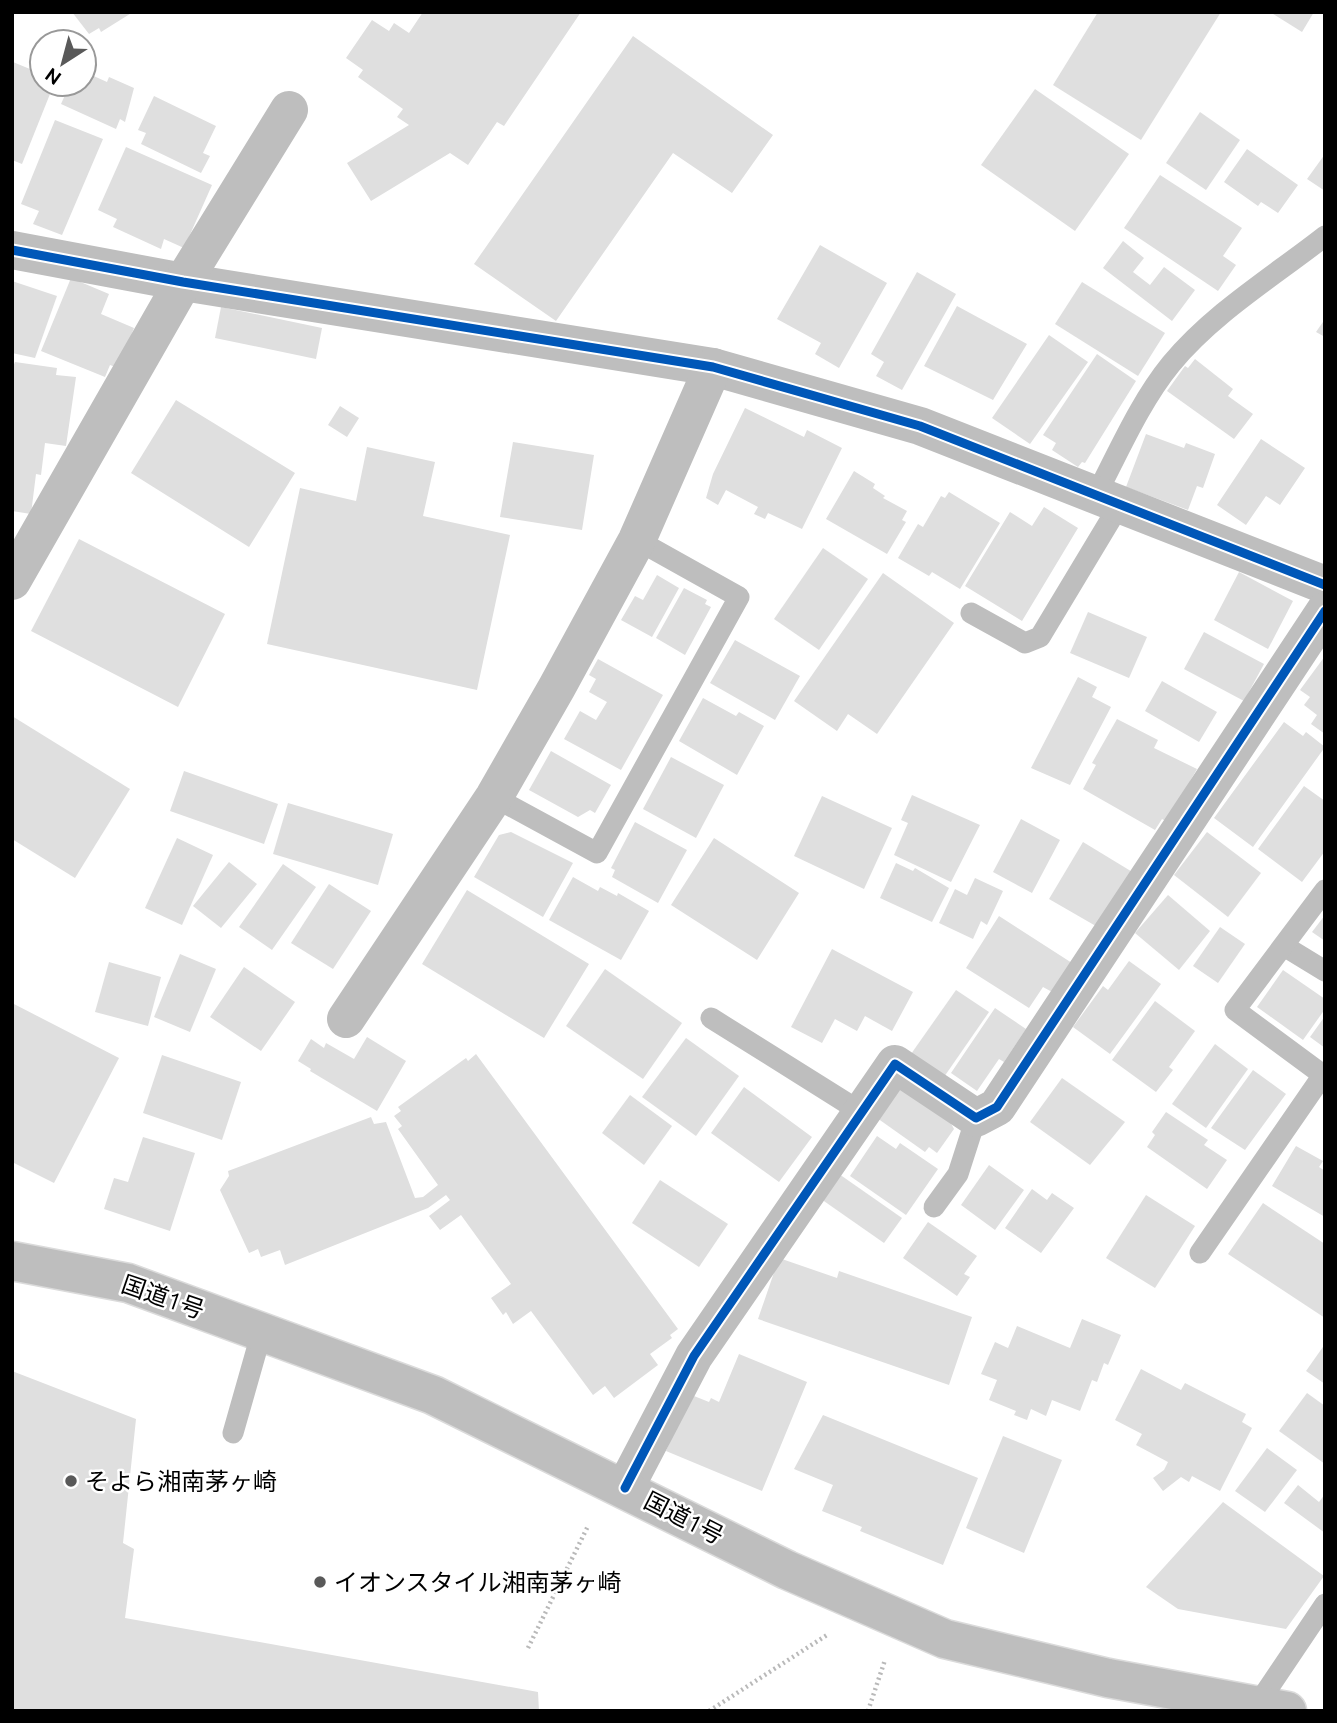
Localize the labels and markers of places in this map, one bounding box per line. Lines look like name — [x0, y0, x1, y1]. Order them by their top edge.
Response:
place label: そよら湘南茅ヶ崎 — [85, 1468, 277, 1495]
marker: そよら湘南茅ヶ崎 — [63, 1473, 79, 1489]
place label: イオンスタイル湘南茅ヶ崎 — [334, 1569, 622, 1596]
marker: イオンスタイル湘南茅ヶ崎 — [312, 1574, 328, 1590]

